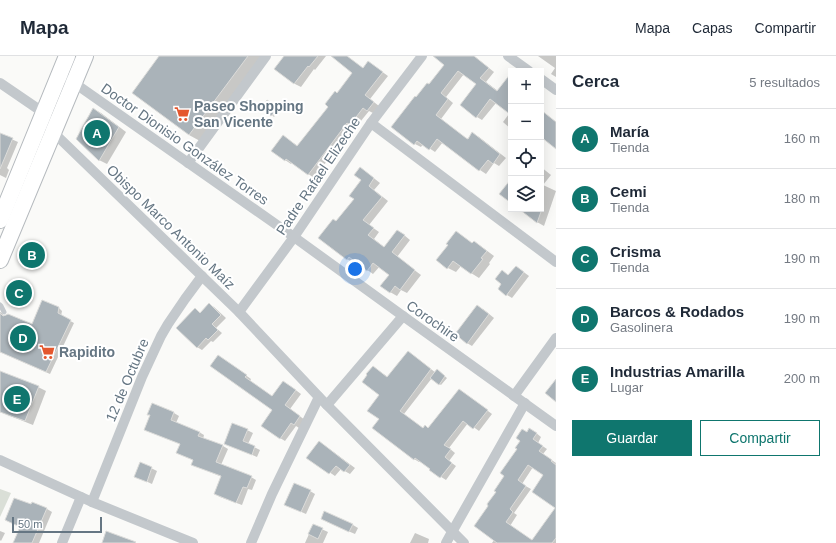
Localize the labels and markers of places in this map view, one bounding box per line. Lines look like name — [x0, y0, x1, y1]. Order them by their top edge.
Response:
place label: Paseo Shopping San Vicente — [194, 98, 304, 130]
supermarket icon: Paseo Shopping San Vicente — [173, 105, 191, 123]
pin: A — [84, 118, 110, 148]
pin: B — [19, 240, 45, 270]
pin: C — [6, 278, 32, 308]
pin: D — [10, 323, 36, 353]
supermarket icon: Rapidito — [38, 343, 56, 361]
place label: Rapidito — [59, 344, 115, 360]
pin: E — [4, 384, 30, 414]

